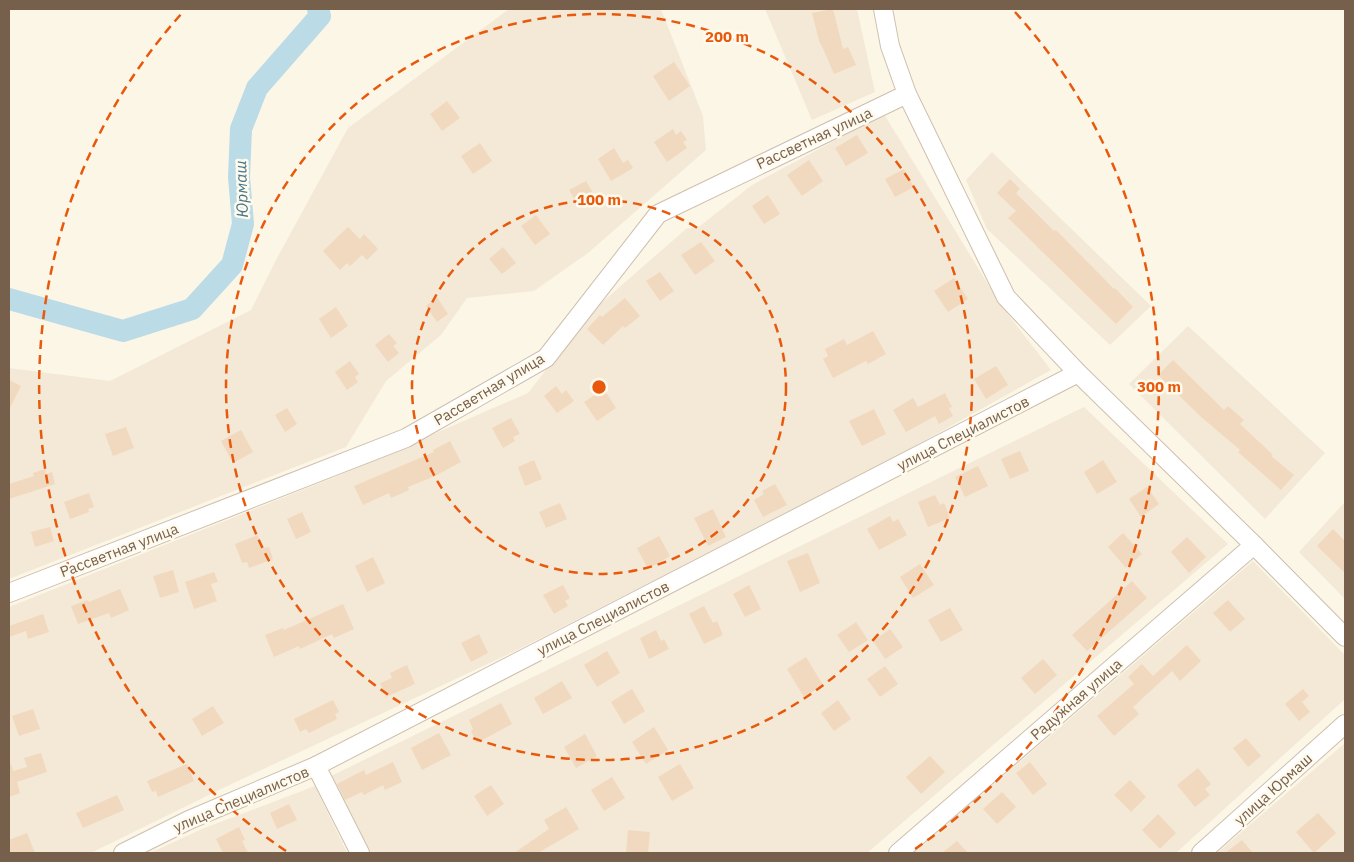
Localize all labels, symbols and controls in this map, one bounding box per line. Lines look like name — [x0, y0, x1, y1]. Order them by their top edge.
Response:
text: 200 m — [705, 27, 749, 46]
street label: Рассветная улица — [753, 103, 875, 173]
water label: Юрмаш — [230, 160, 252, 218]
text: 100 m — [577, 190, 621, 209]
street label: Рассветная улица — [430, 349, 548, 429]
text: 300 m — [1137, 377, 1181, 396]
centre of rings — [590, 378, 608, 396]
street label: улица Специалистов — [894, 391, 1032, 475]
street label: Рассветная улица — [57, 519, 181, 581]
street label: улица Специалистов — [534, 576, 672, 660]
street label: Радужная улица — [1026, 654, 1126, 744]
street label: улица Юрмаш — [1230, 749, 1316, 829]
street label: улица Специалистов — [170, 762, 312, 836]

